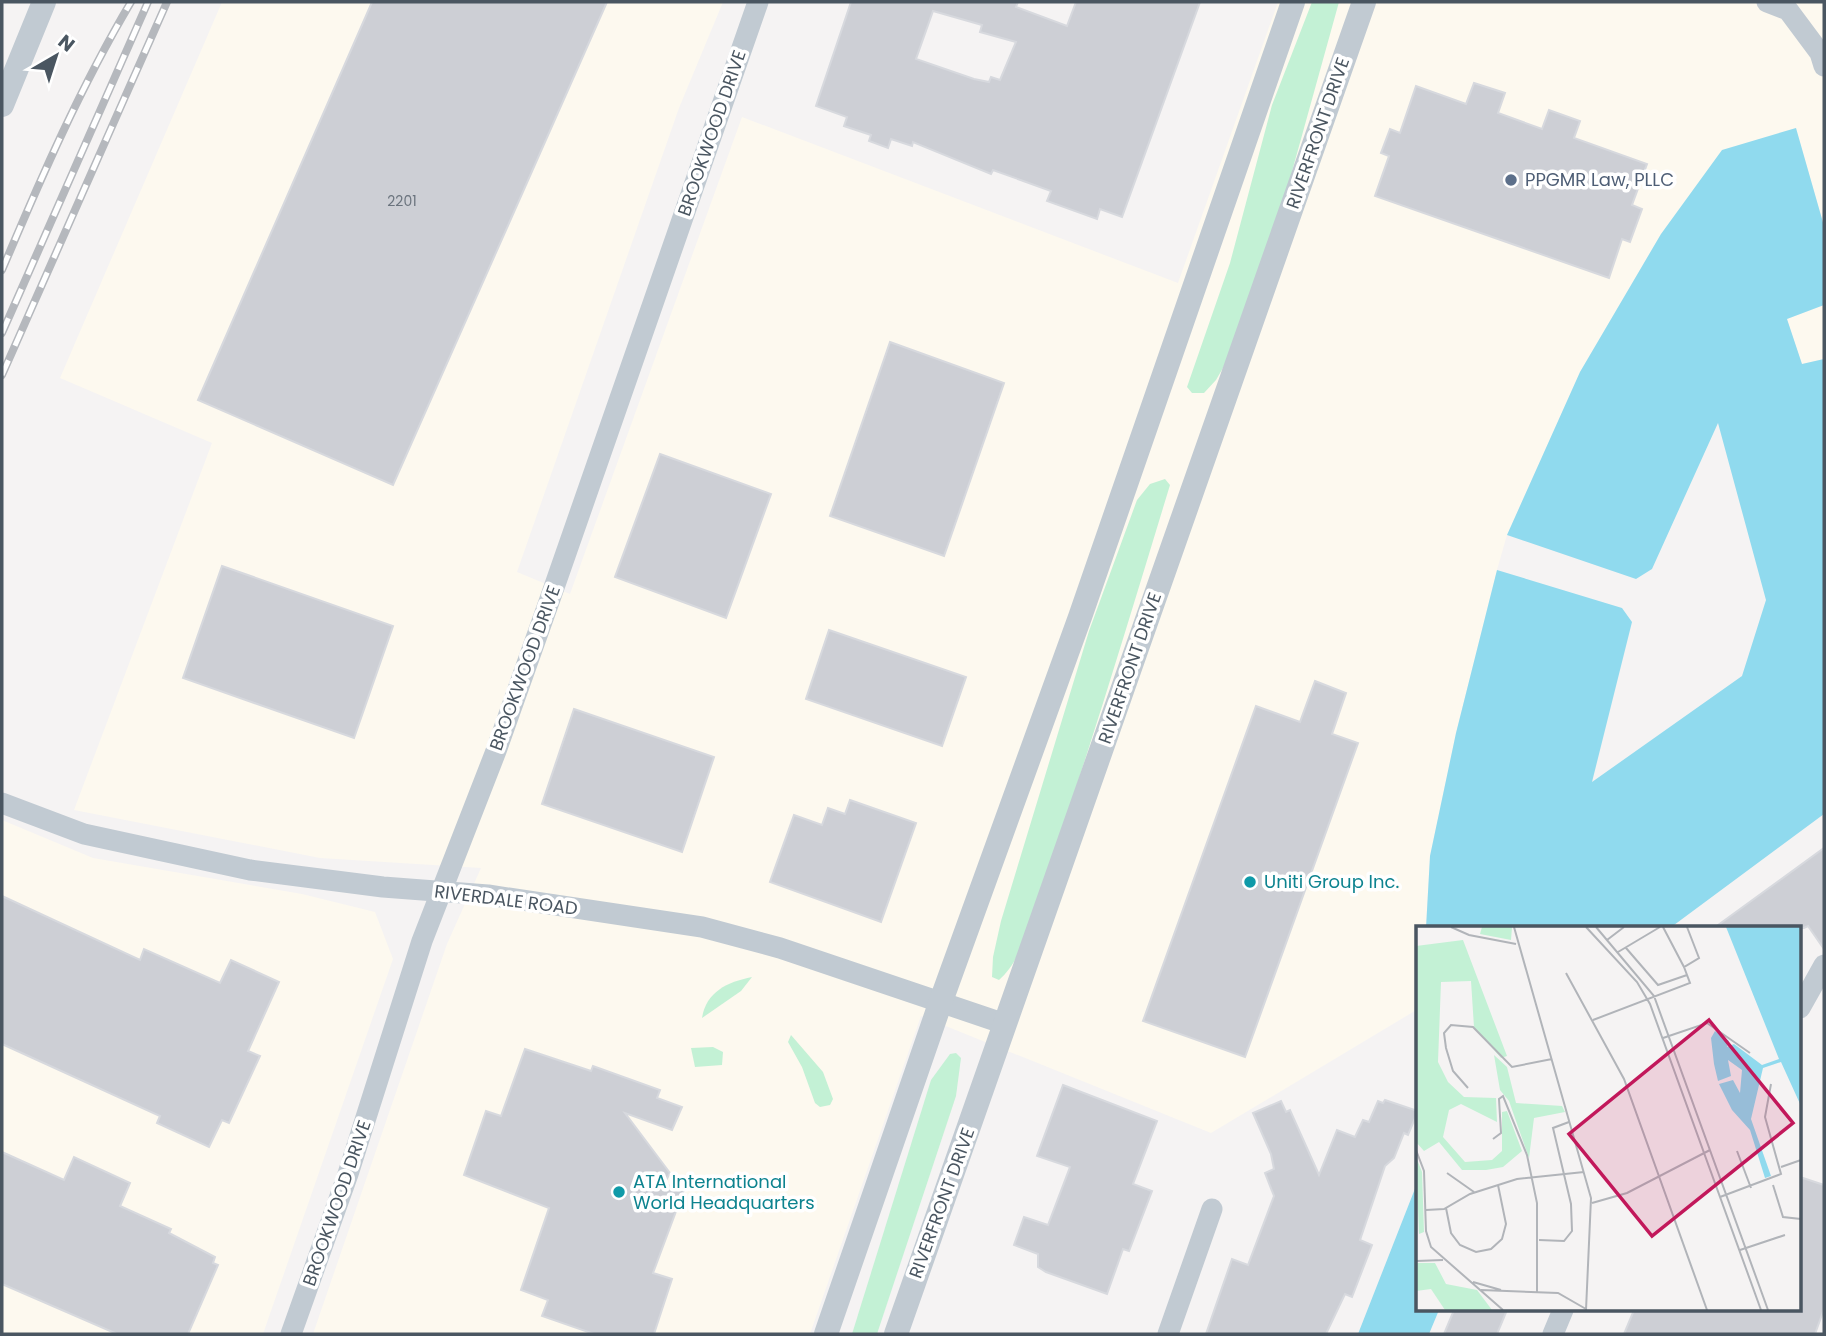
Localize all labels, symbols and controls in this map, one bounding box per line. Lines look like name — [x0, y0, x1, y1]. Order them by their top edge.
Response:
north arrow — [21, 21, 91, 91]
text: N — [52, 28, 80, 58]
street label: BROOKWOOD DRIVE — [671, 47, 752, 219]
street label: RIVERFRONT DRIVE — [1280, 54, 1355, 212]
place label: PPGMR Law, PLLC — [1525, 167, 1674, 192]
marker: PPGMR Law, PLLC — [1503, 172, 1519, 188]
house number: 2201 — [387, 191, 417, 211]
street label: BROOKWOOD DRIVE — [483, 582, 566, 754]
street label: RIVERFRONT DRIVE — [1092, 589, 1167, 747]
place label: Uniti Group Inc. — [1264, 869, 1399, 894]
marker: Uniti Group Inc. — [1242, 874, 1258, 890]
street label: RIVERDALE ROAD — [433, 878, 579, 921]
inset map — [1416, 926, 1801, 1312]
street label: BROOKWOOD DRIVE — [296, 1117, 377, 1289]
street label: RIVERFRONT DRIVE — [903, 1124, 980, 1282]
place label: ATA International World Headquarters — [633, 1169, 815, 1215]
marker: ATA International World Headquarters — [611, 1184, 627, 1200]

